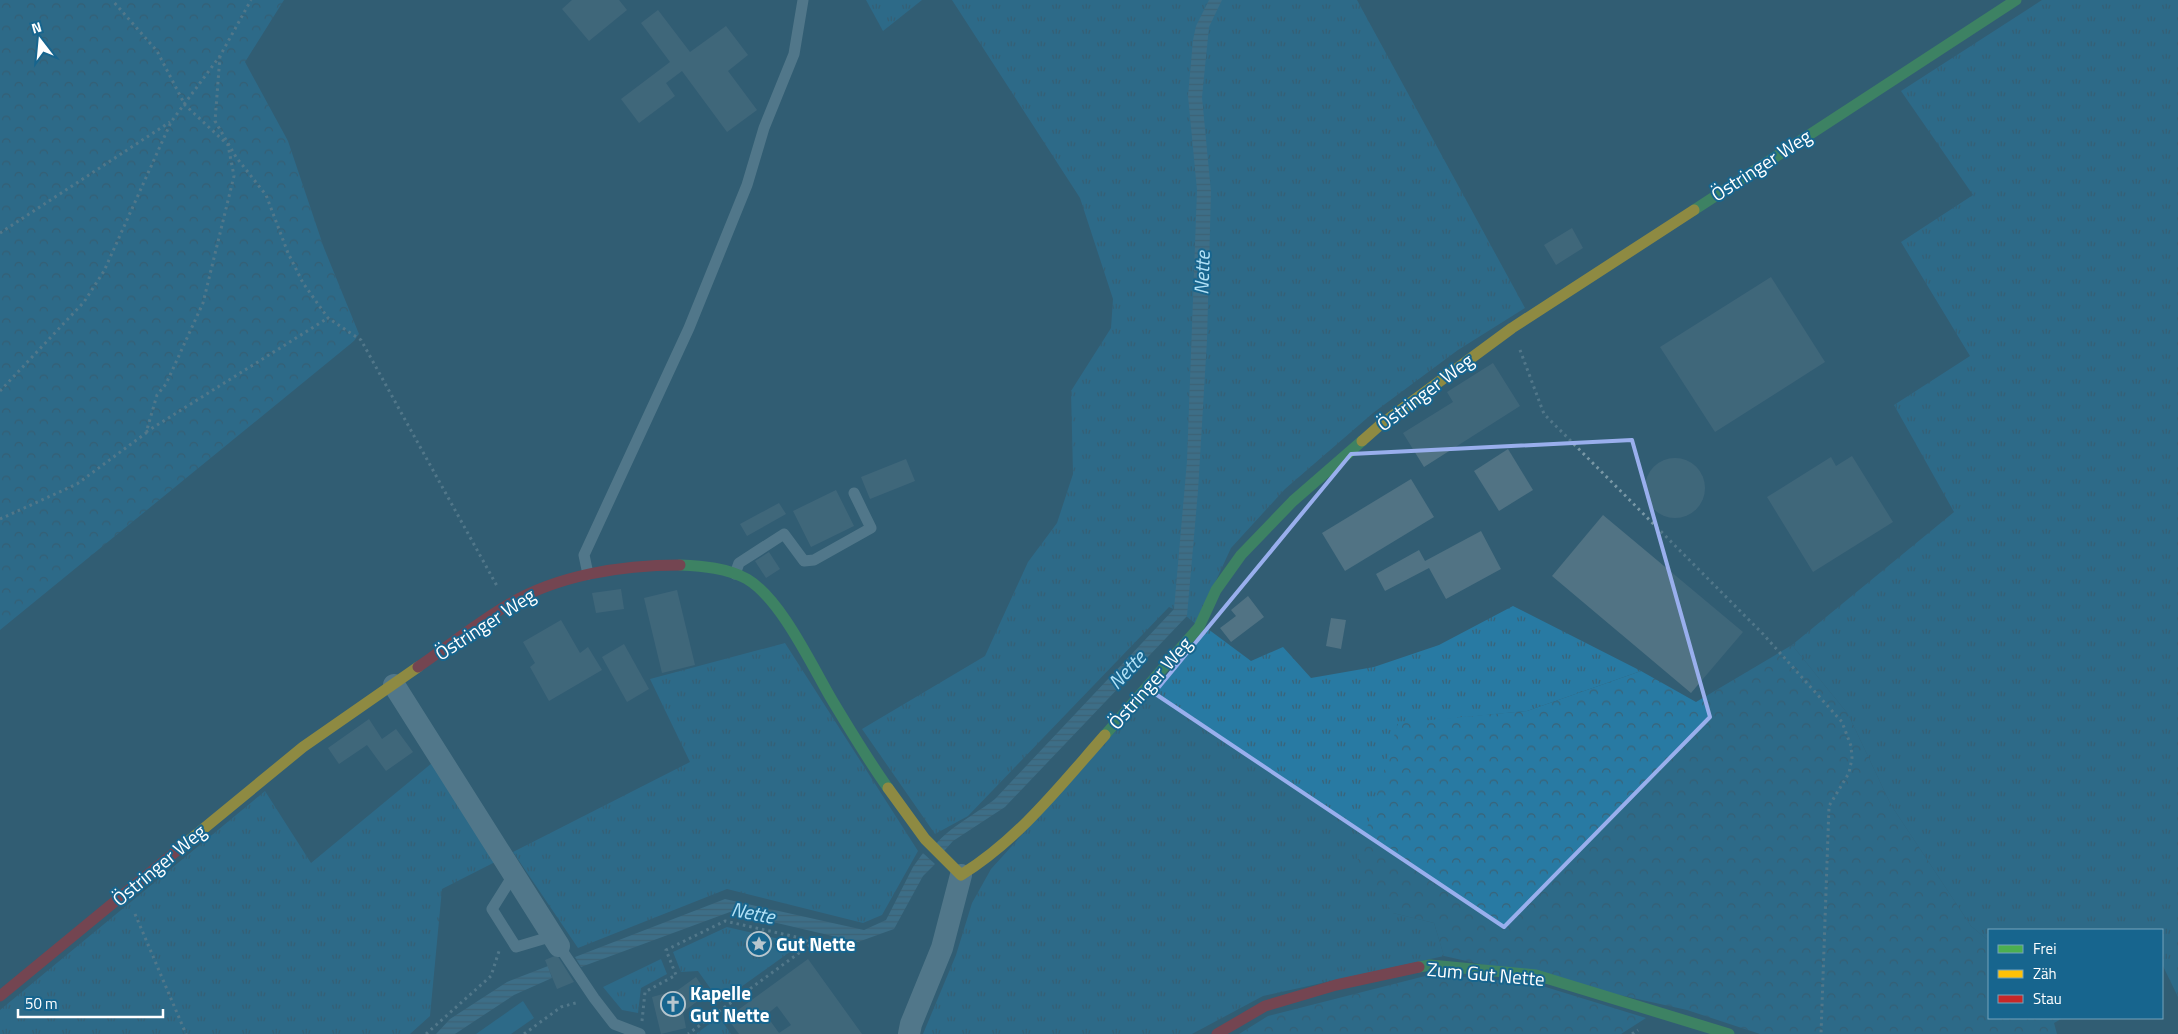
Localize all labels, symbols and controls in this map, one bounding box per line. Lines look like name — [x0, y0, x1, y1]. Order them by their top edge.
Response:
north arrow — [15, 15, 65, 65]
text: N — [29, 16, 44, 38]
street label: Östringer Weg — [1705, 121, 1817, 208]
water label: Nette — [1185, 249, 1218, 295]
street label: Östringer Weg — [1370, 345, 1479, 438]
street label: Östringer Weg — [429, 580, 541, 667]
street label: Östringer Weg — [1101, 630, 1198, 736]
water label: Nette — [1100, 642, 1154, 696]
street label: Östringer Weg — [105, 816, 212, 913]
water label: Nette — [729, 893, 779, 932]
place label: Gut Nette — [776, 929, 856, 958]
legend — [1988, 929, 2163, 1019]
place icon: Gut Nette — [746, 931, 772, 957]
text: Frei — [2033, 937, 2056, 960]
street label: Zum Gut Nette — [1426, 954, 1546, 993]
text: Zäh — [2033, 962, 2057, 985]
place label: Kapelle Gut Nette — [690, 978, 770, 1029]
scale bar — [18, 986, 162, 1018]
text: Stau — [2033, 987, 2062, 1010]
church icon: Kapelle Gut Nette — [660, 991, 686, 1017]
text: 50 m — [25, 992, 58, 1015]

